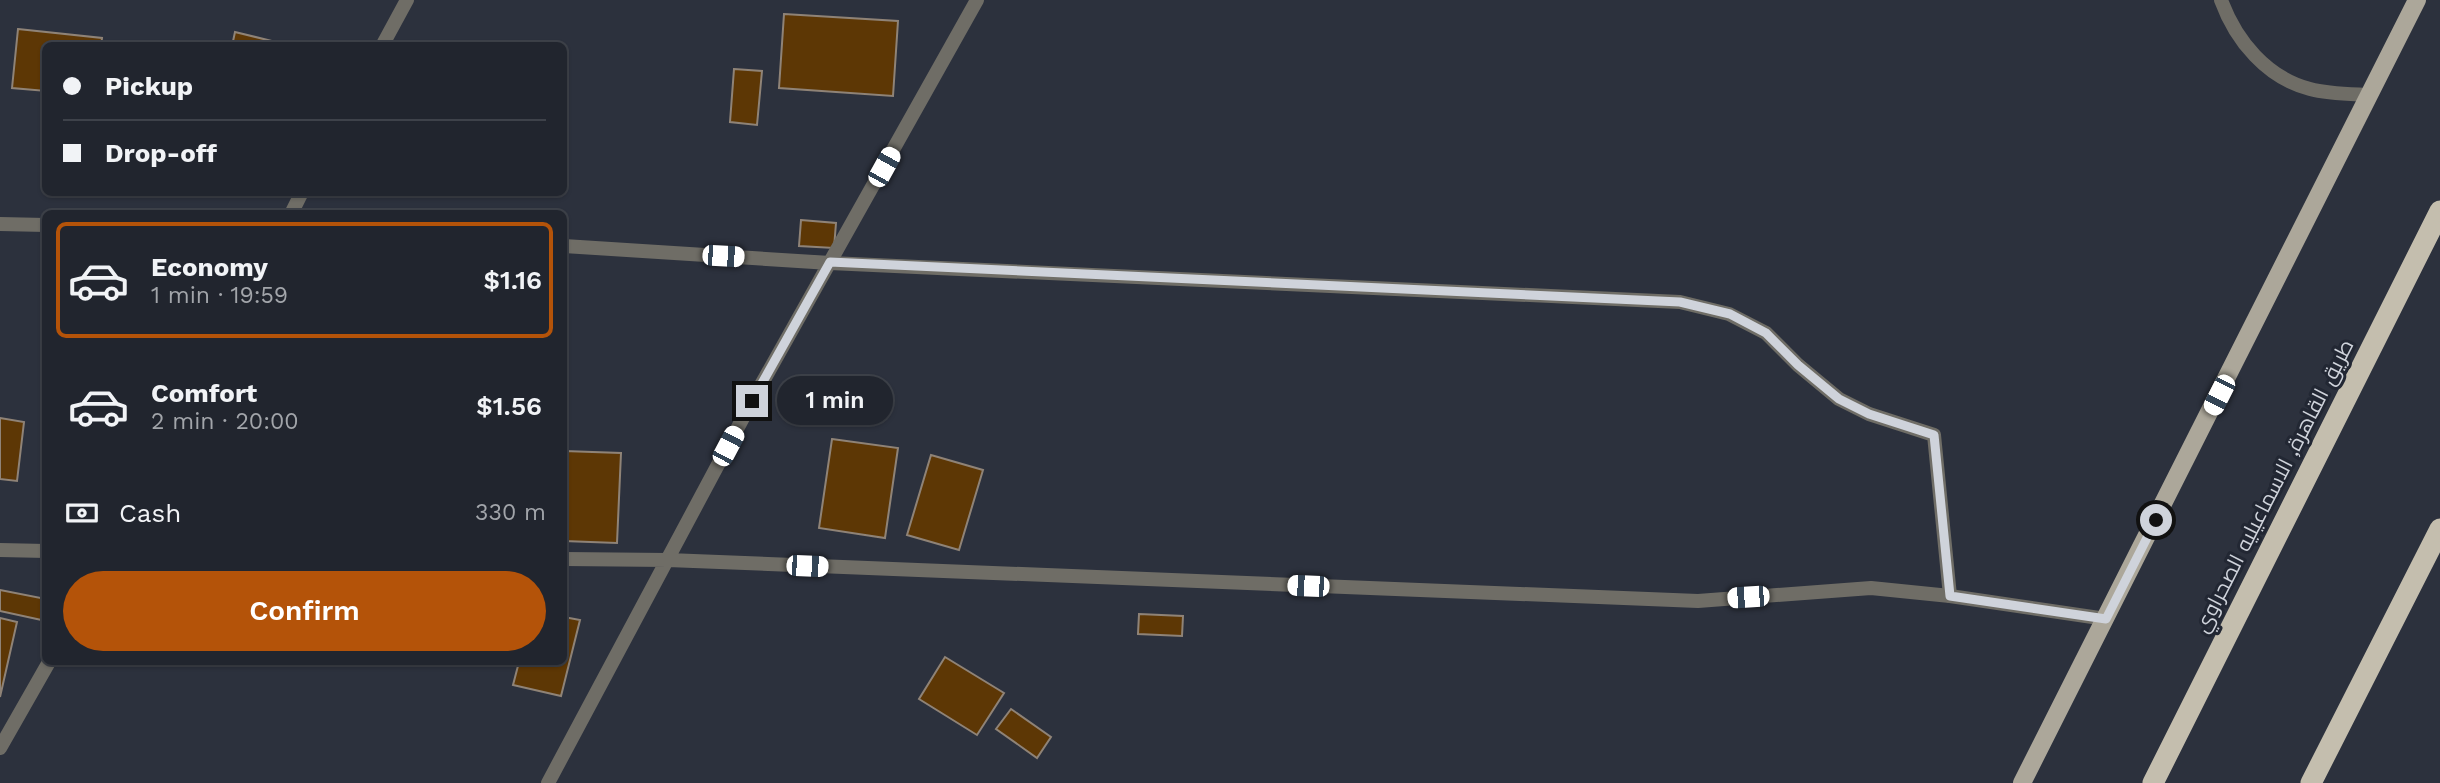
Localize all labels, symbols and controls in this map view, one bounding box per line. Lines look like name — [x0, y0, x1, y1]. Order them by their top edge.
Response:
text: Pickup — [105, 71, 193, 101]
text: Drop-off — [105, 138, 217, 168]
car — [865, 144, 904, 190]
car — [702, 244, 745, 268]
icon: car — [67, 249, 130, 312]
text: Economy — [151, 252, 268, 282]
text: $1.16 — [483, 265, 542, 295]
text: 1 min · 19:59 — [151, 282, 288, 309]
street label: طريق القاهرة, الاسماعيليه الصحراوي — [2188, 335, 2362, 638]
car — [2201, 372, 2238, 418]
icon: car — [67, 375, 130, 438]
callout: 1 min — [776, 376, 892, 426]
text: Comfort — [151, 378, 257, 408]
route end — [736, 385, 768, 417]
text: 1 min — [805, 387, 865, 414]
text: $1.56 — [476, 391, 542, 421]
text: 2 min · 20:00 — [151, 408, 299, 435]
car — [709, 423, 748, 469]
icon: cash — [63, 494, 101, 532]
text: Cash — [119, 498, 181, 528]
text: 330 m — [475, 499, 546, 526]
route start — [2140, 504, 2172, 536]
car — [786, 555, 829, 577]
button: Confirm — [63, 571, 546, 651]
car — [1287, 575, 1330, 597]
car — [1727, 585, 1770, 609]

